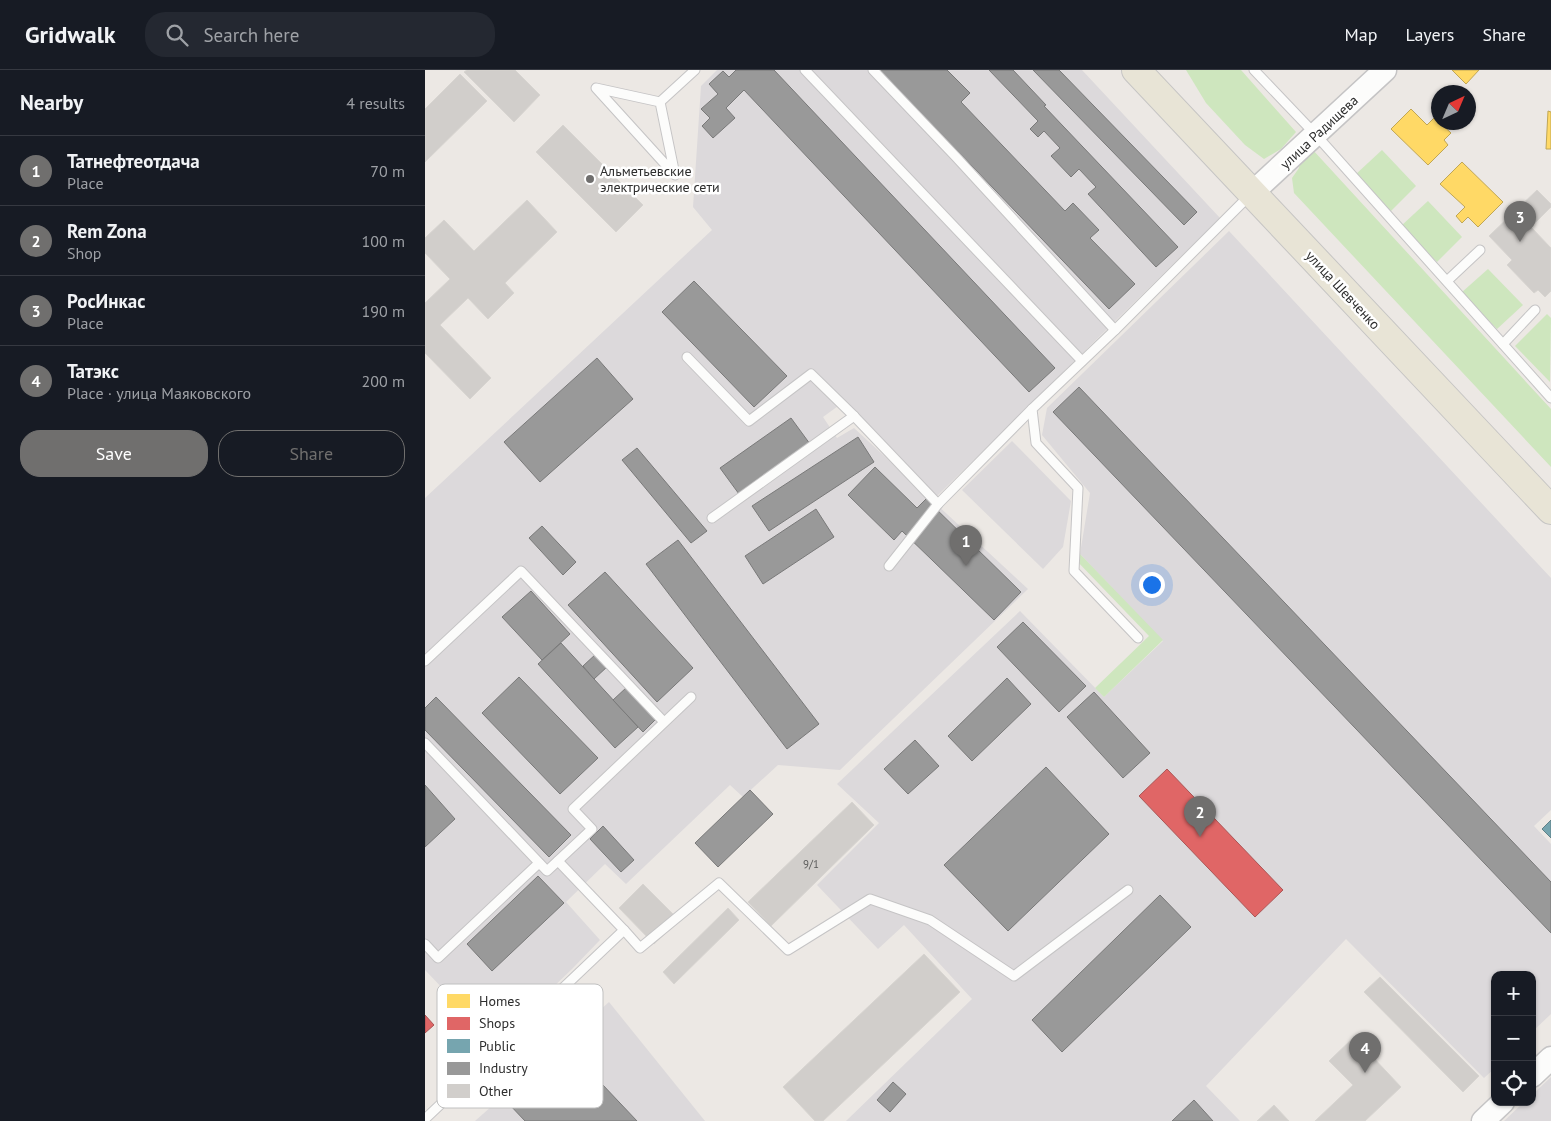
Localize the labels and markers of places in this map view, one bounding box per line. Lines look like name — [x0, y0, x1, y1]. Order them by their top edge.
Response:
place label: Альметьевские электрические сети — [600, 162, 720, 196]
marker: Альметьевские электрические сети — [584, 173, 596, 185]
pin: 3 — [1504, 201, 1536, 242]
pin: 1 — [950, 525, 982, 566]
pin: 2 — [1184, 796, 1216, 837]
pin: 4 — [1349, 1032, 1381, 1073]

